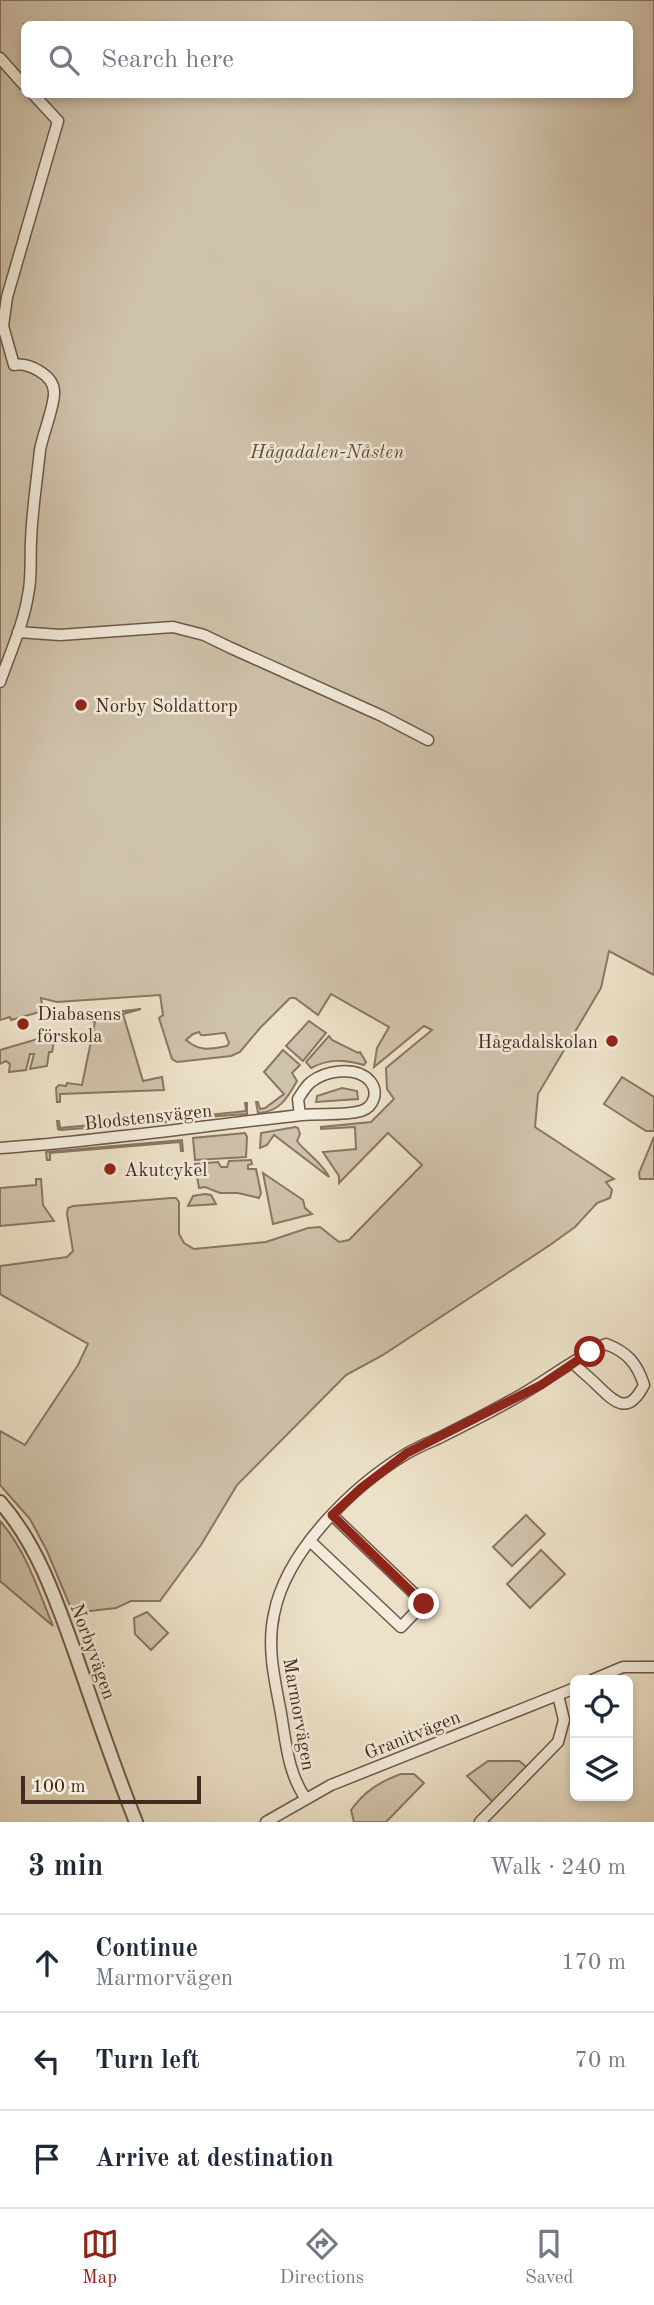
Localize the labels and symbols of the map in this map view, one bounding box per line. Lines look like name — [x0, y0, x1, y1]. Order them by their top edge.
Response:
park label: Hågadalen-Nåsten — [249, 444, 404, 463]
marker: Norby Soldattorp — [73, 697, 89, 713]
place label: Norby Soldattorp — [95, 698, 238, 717]
place label: Diabasens förskola — [37, 1006, 121, 1047]
marker: Diabasens förskola — [15, 1016, 31, 1032]
marker: Hågadalskolan — [604, 1033, 620, 1049]
place label: Hågadalskolan — [477, 1034, 598, 1053]
street label: Blodstensvägen — [83, 1102, 213, 1135]
marker: Akutcykel — [102, 1161, 118, 1177]
place label: Akutcykel — [124, 1162, 207, 1181]
route start — [574, 1336, 605, 1367]
route end — [408, 1588, 439, 1619]
street label: Norbyvägen — [66, 1601, 118, 1702]
street label: Marmorvägen — [278, 1657, 317, 1772]
street label: Granitvägen — [362, 1708, 464, 1764]
scale bar — [21, 1773, 201, 1805]

